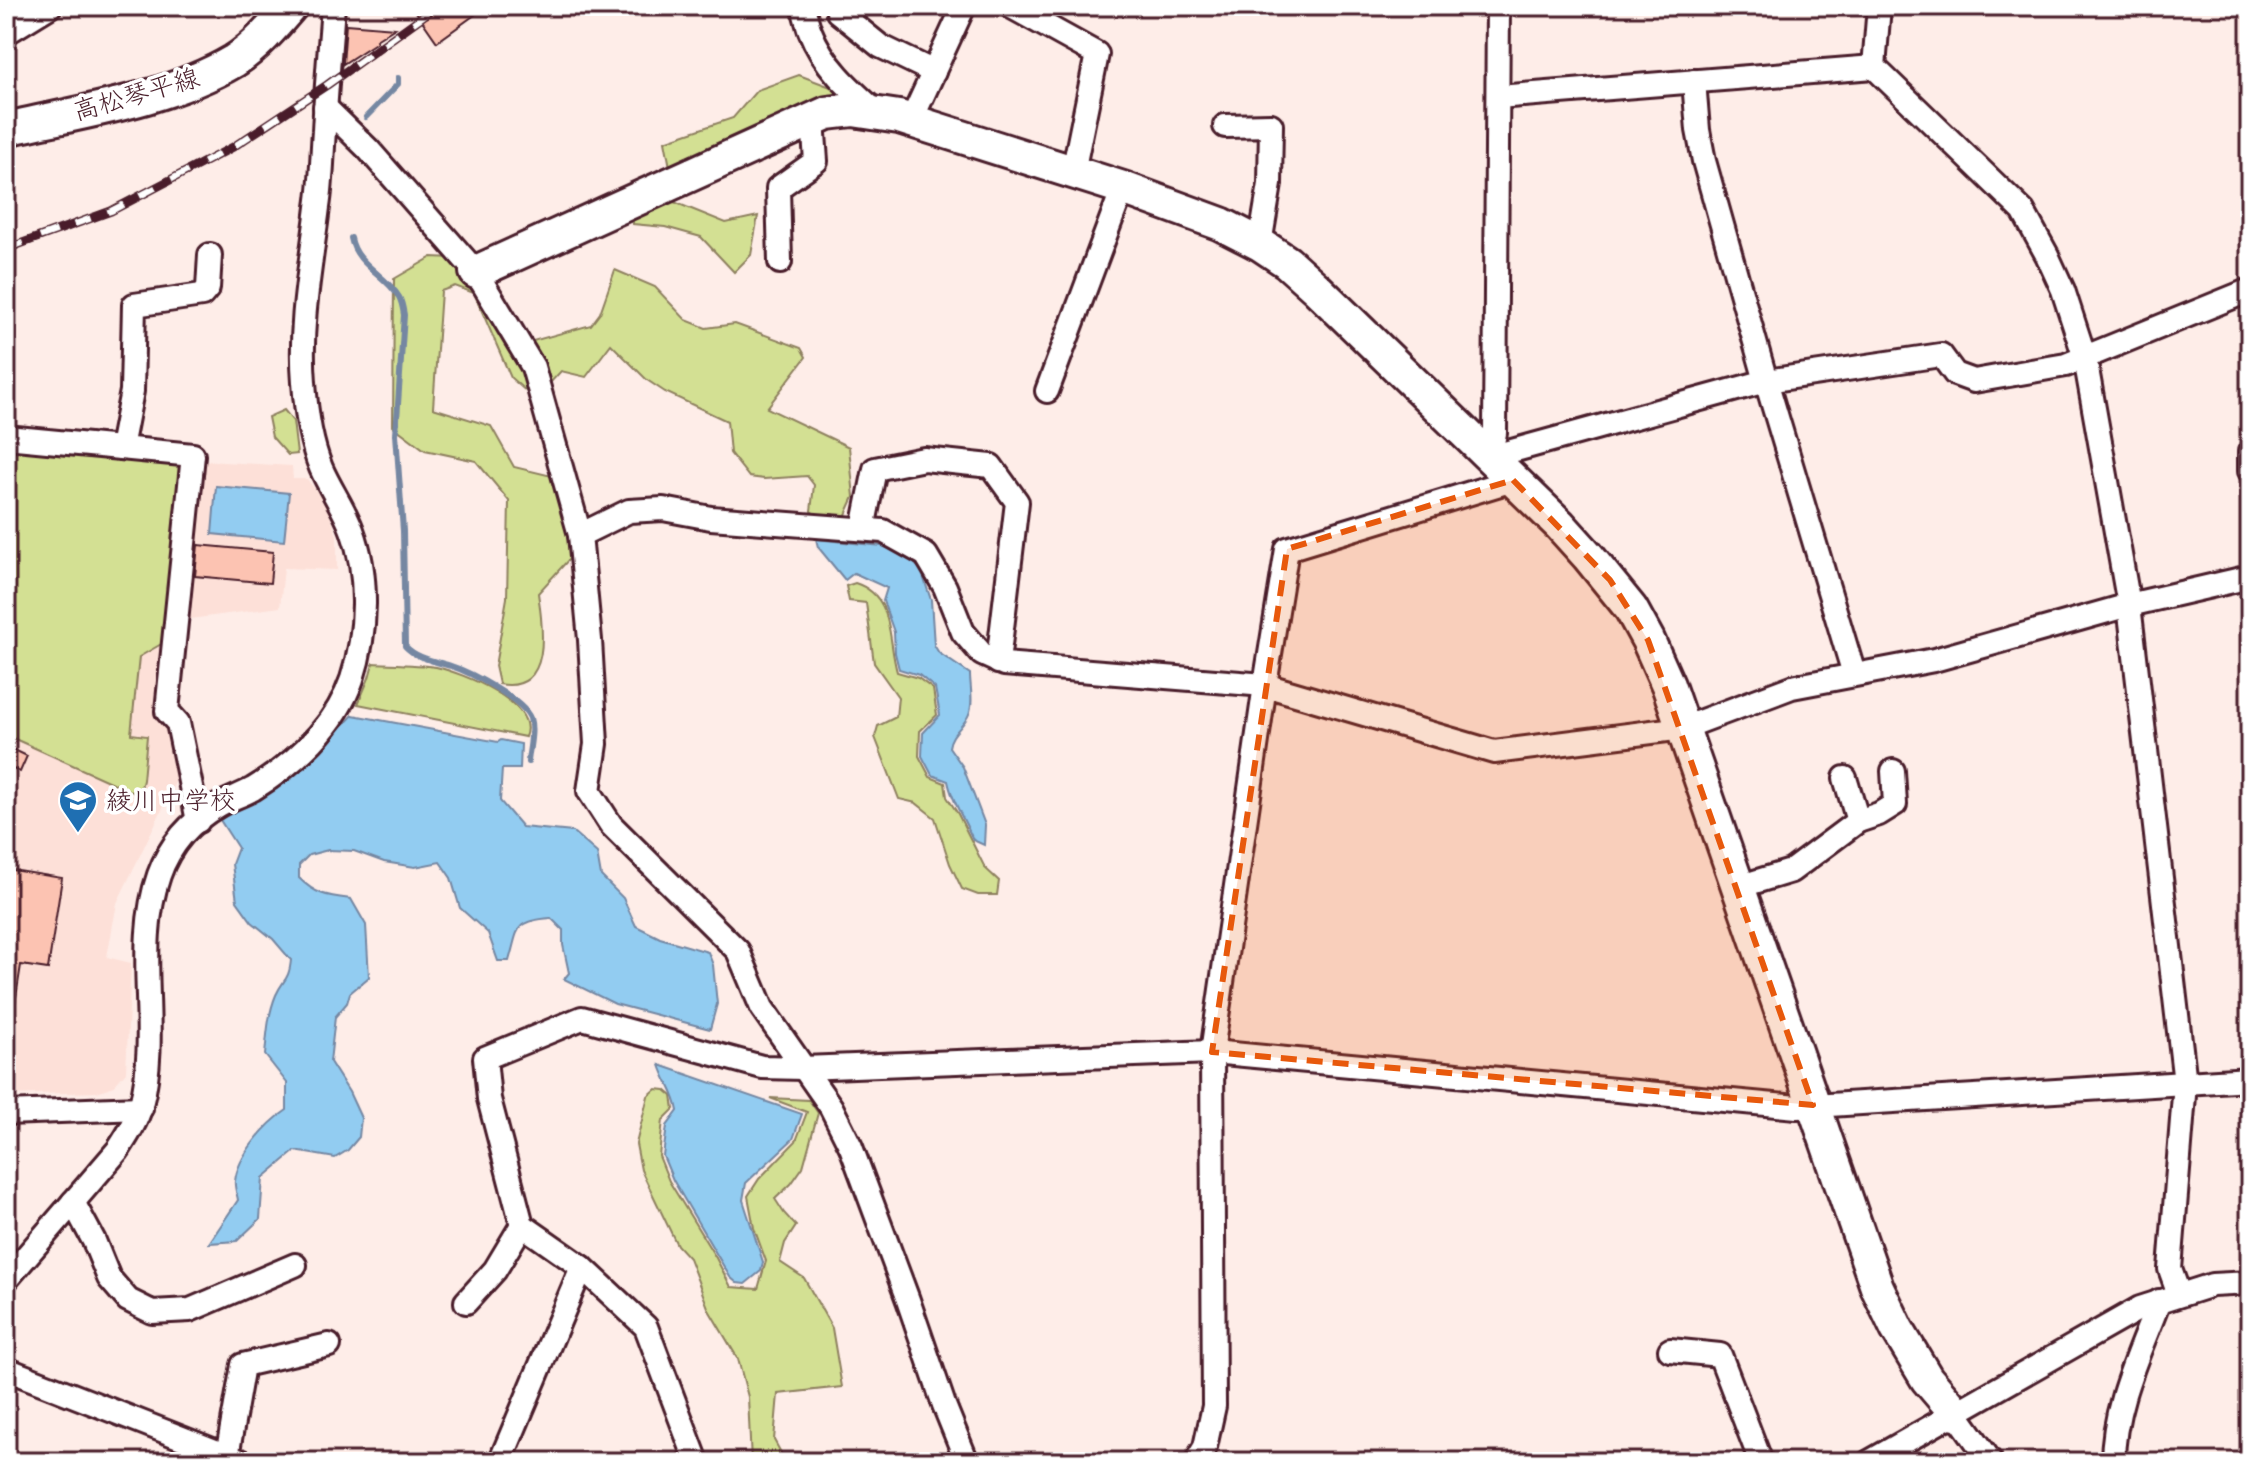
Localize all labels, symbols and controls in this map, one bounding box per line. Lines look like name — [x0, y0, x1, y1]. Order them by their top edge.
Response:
street label: 高松琴平線 — [67, 54, 205, 134]
place label: 綾川中学校 — [106, 777, 236, 823]
school or university icon: 綾川中学校 — [57, 779, 99, 834]

